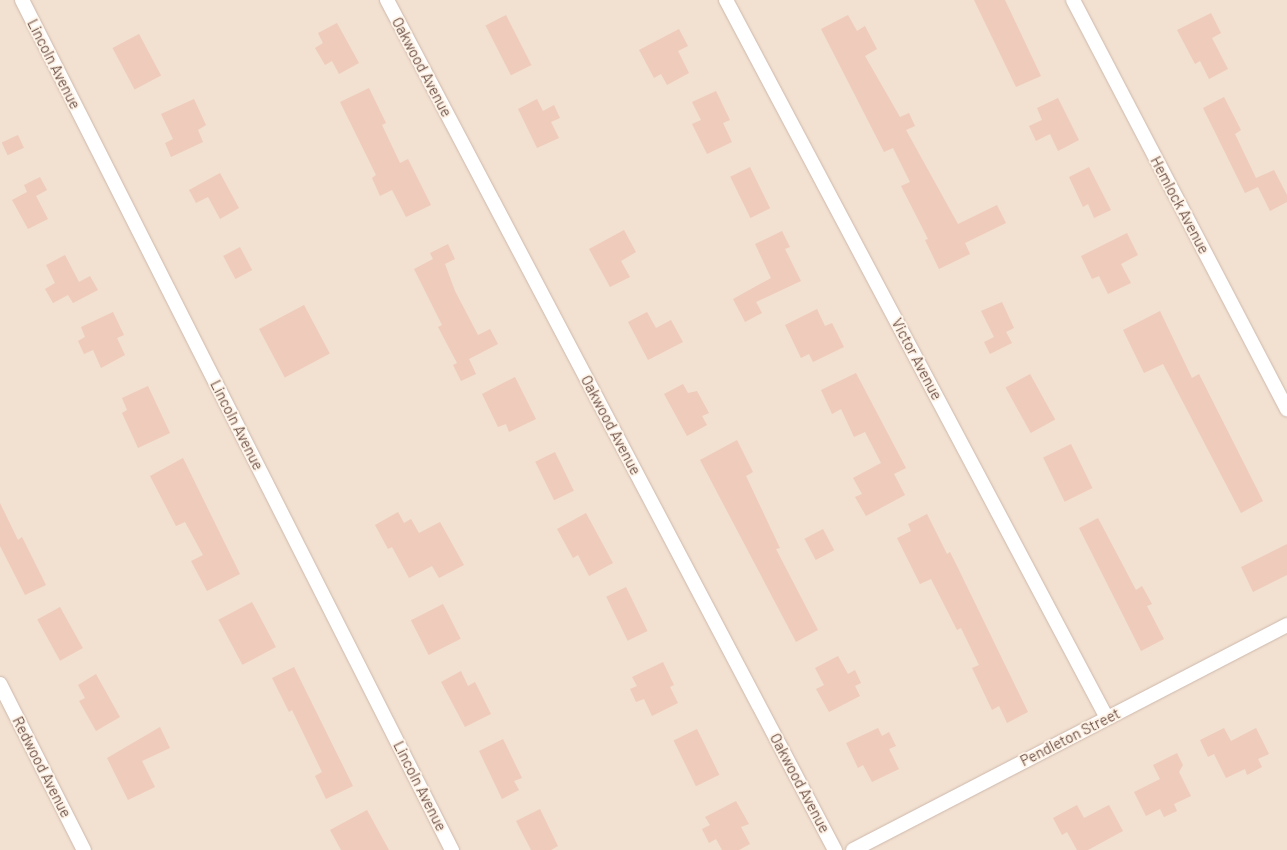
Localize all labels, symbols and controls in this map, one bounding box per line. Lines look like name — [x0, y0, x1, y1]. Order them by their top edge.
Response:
street label: Oakwood Avenue — [388, 14, 456, 120]
street label: Lincoln Avenue — [24, 16, 84, 112]
street label: Hemlock Avenue — [1147, 153, 1213, 257]
street label: Victor Avenue — [888, 315, 946, 403]
street label: Oakwood Avenue — [577, 372, 645, 478]
street label: Lincoln Avenue — [207, 377, 267, 473]
street label: Pendleton Street — [1017, 704, 1123, 770]
street label: Redwood Avenue — [9, 713, 75, 821]
street label: Oakwood Avenue — [766, 730, 834, 836]
street label: Lincoln Avenue — [390, 738, 450, 834]

